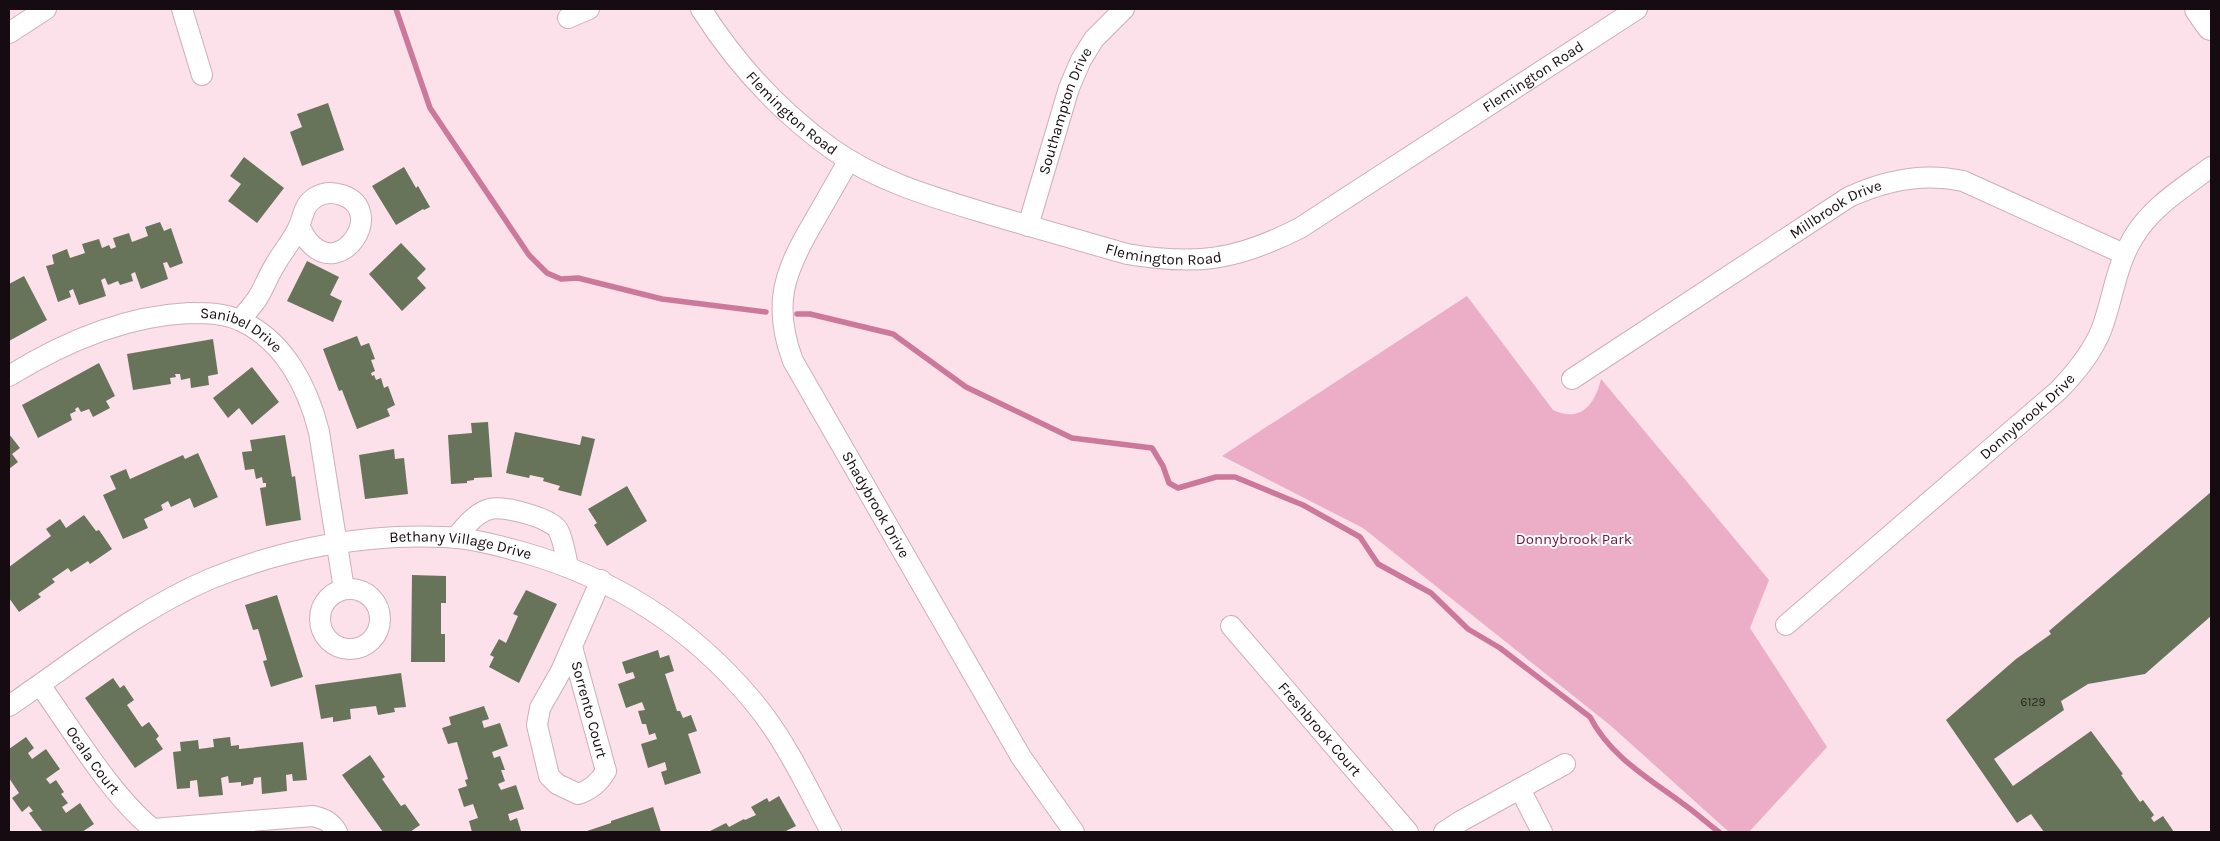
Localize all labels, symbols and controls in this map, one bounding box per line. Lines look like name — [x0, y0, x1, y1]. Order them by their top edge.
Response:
street label: Flemington Road — [1479, 37, 1587, 116]
street label: Southampton Drive — [1035, 44, 1096, 177]
street label: Flemington Road — [742, 68, 841, 159]
street label: Millbrook Drive — [1786, 176, 1884, 242]
street label: Flemington Road — [1104, 239, 1223, 269]
street label: Sanibel Drive — [200, 304, 286, 356]
street label: Donnybrook Drive — [1976, 370, 2079, 463]
street label: Shadybrook Drive — [838, 448, 913, 561]
street label: Bethany Village Drive — [389, 527, 534, 563]
park label: Donnybrook Park — [1516, 530, 1632, 548]
street label: Sorrento Court — [567, 659, 611, 761]
street label: Freshbrook Court — [1274, 678, 1365, 780]
house number: 6129 — [2021, 695, 2045, 709]
street label: Ocala Court — [62, 723, 124, 798]

